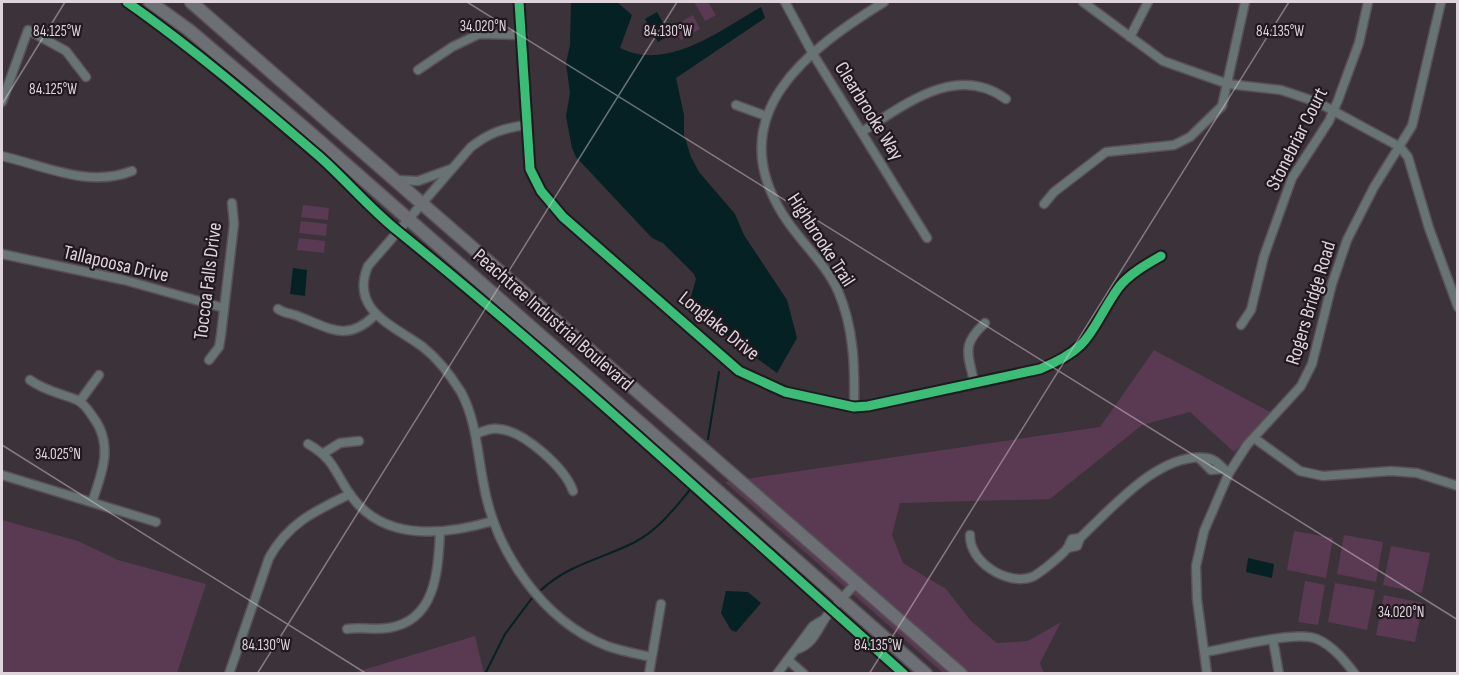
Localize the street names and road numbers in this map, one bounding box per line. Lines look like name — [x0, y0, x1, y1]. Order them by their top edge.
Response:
street label: Clearbrooke Way — [829, 57, 909, 165]
street label: Stonebriar Court — [1261, 84, 1333, 194]
street label: Highbrooke Trail — [782, 189, 860, 291]
street label: Toccoa Falls Drive — [189, 221, 227, 341]
street label: Rogers Bridge Road — [1281, 238, 1341, 368]
street label: Tallapoosa Drive — [61, 240, 171, 288]
street label: Peachtree Industrial Boulevard — [468, 244, 638, 396]
street label: Longlake Drive — [674, 286, 764, 366]

